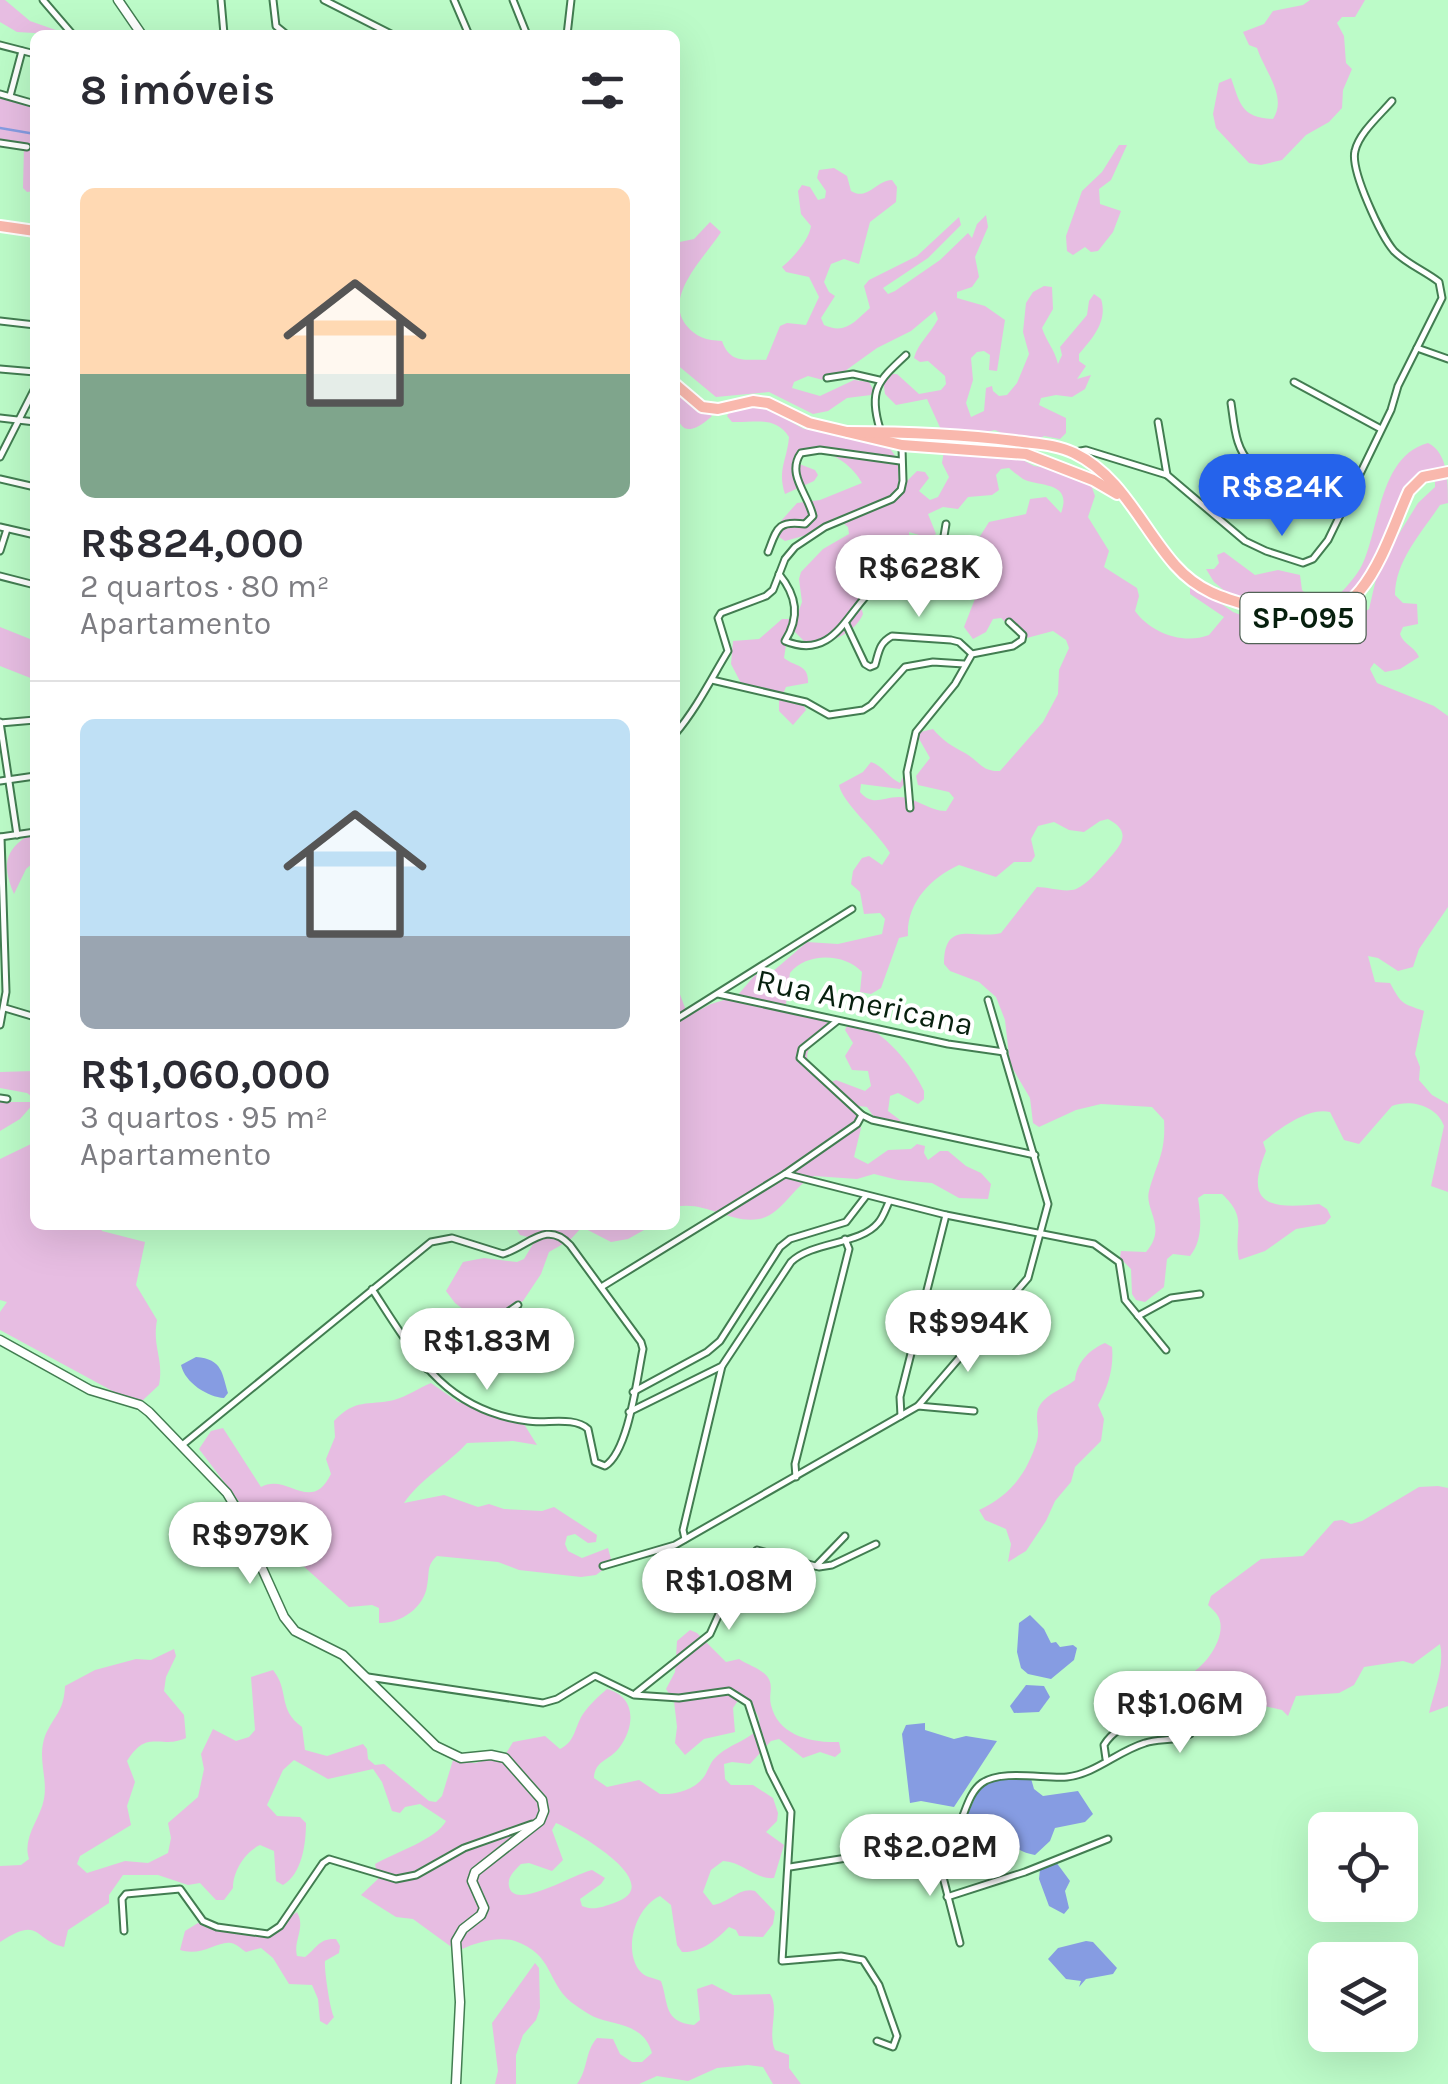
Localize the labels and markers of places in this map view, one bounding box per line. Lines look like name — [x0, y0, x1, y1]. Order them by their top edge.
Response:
pin: R$824K — [1201, 454, 1363, 539]
pin: R$628K — [838, 535, 1000, 620]
pin: R$994K — [887, 1290, 1049, 1375]
pin: R$1.83M — [395, 1308, 579, 1393]
pin: R$979K — [169, 1502, 331, 1587]
pin: R$1.08M — [637, 1548, 821, 1633]
pin: R$1.06M — [1088, 1671, 1272, 1756]
pin: R$2.02M — [838, 1814, 1022, 1899]

